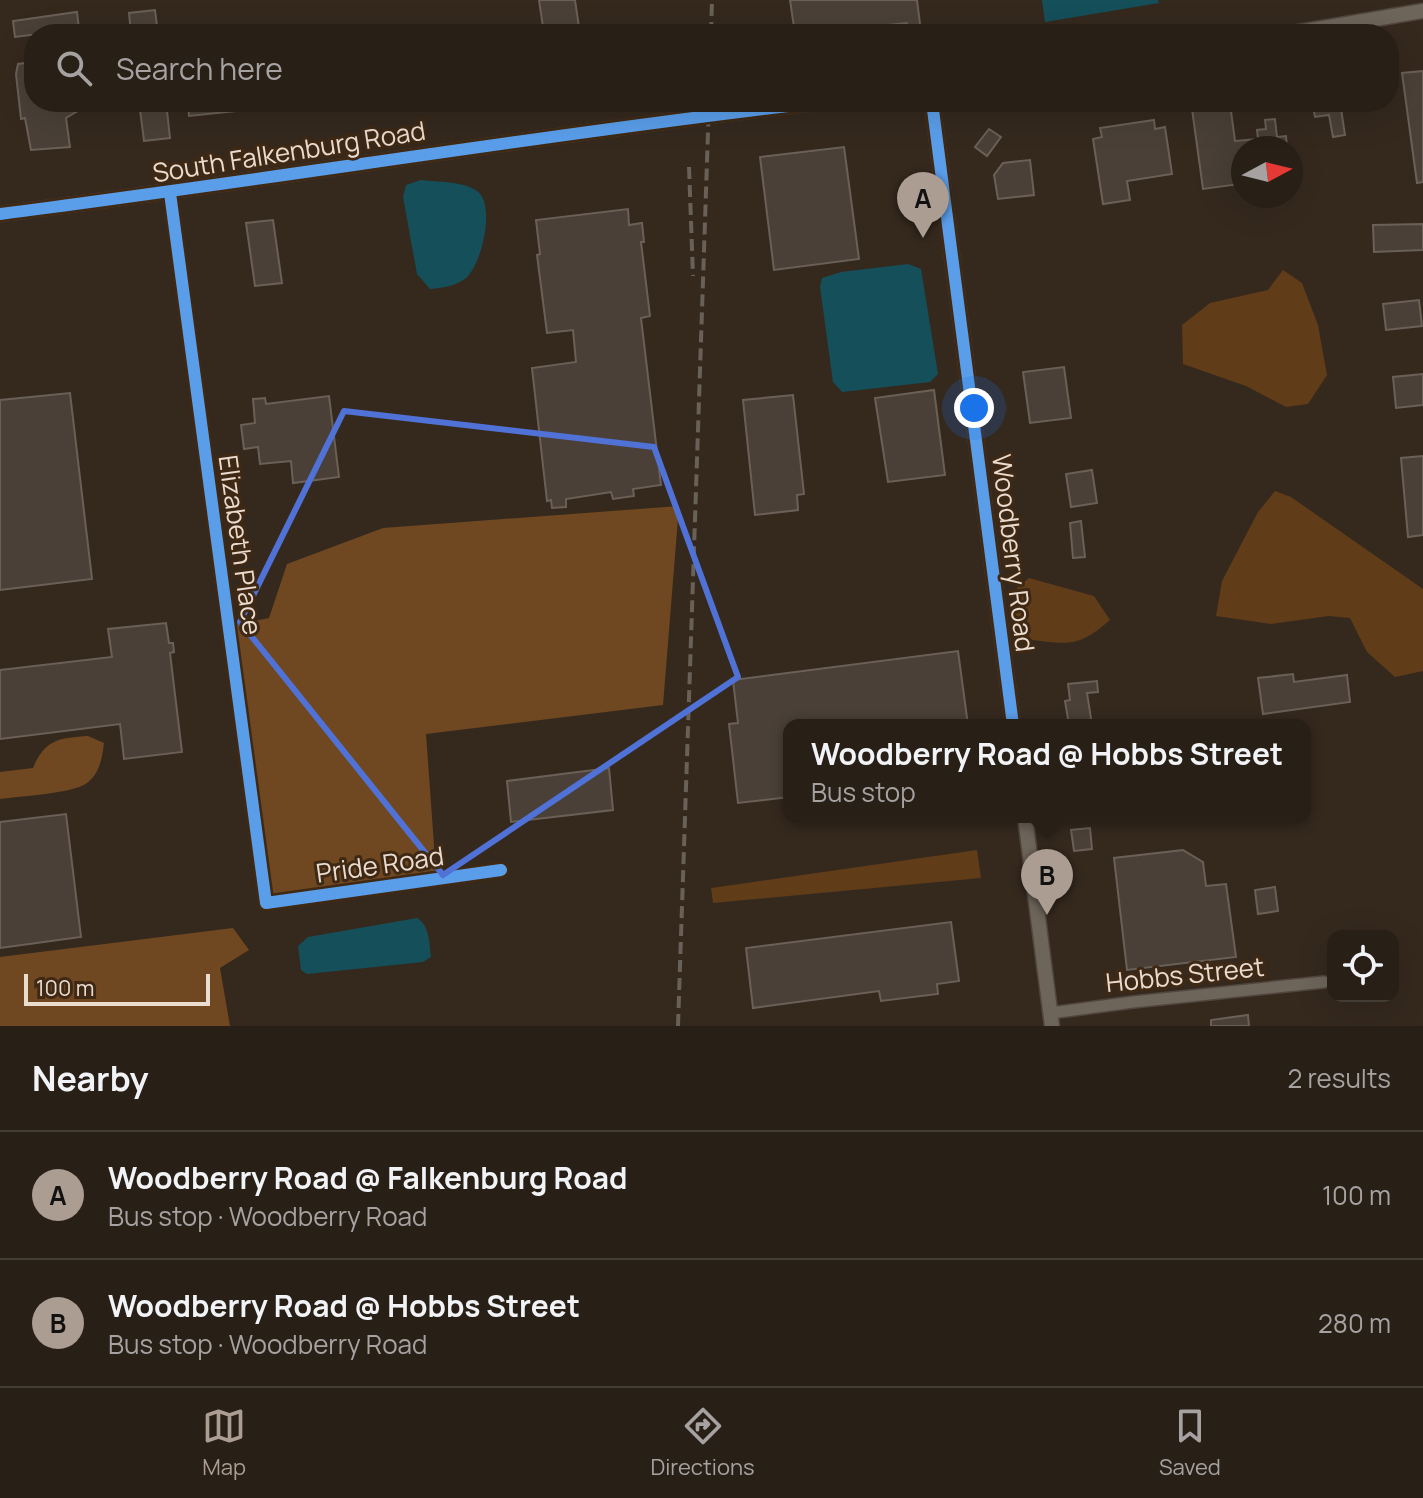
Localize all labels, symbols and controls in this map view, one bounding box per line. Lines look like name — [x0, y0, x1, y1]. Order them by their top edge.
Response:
search box — [24, 24, 1399, 112]
icon: search — [52, 46, 96, 90]
text: Search here — [116, 48, 283, 89]
street label: South Falkenburg Road — [150, 112, 428, 190]
north arrow — [1231, 136, 1303, 208]
pin: A — [897, 172, 949, 238]
your location — [954, 388, 994, 428]
street label: Woodberry Road — [984, 452, 1044, 654]
street label: Elizabeth Place — [211, 453, 271, 637]
popup — [783, 719, 1311, 823]
text: Woodberry Road @ Hobbs Street — [811, 733, 1283, 774]
text: Bus stop — [811, 774, 916, 810]
street label: Pride Road — [314, 837, 446, 891]
pin: B — [1021, 849, 1073, 915]
map controls — [1327, 930, 1399, 1002]
button: locate — [1327, 930, 1399, 1002]
street label: Hobbs Street — [1104, 948, 1266, 1000]
scale bar — [24, 970, 210, 1006]
text: 100 m — [36, 973, 94, 1003]
text: Nearby — [32, 1055, 148, 1101]
text: 2 results — [1287, 1060, 1391, 1096]
text: Woodberry Road @ Falkenburg Road — [108, 1157, 628, 1198]
text: A — [49, 1177, 67, 1213]
text: 100 m — [1322, 1177, 1391, 1213]
text: Bus stop · Woodberry Road — [108, 1198, 427, 1234]
text: Woodberry Road @ Hobbs Street — [108, 1285, 580, 1326]
text: B — [50, 1305, 66, 1341]
text: 280 m — [1318, 1305, 1391, 1341]
text: Bus stop · Woodberry Road — [108, 1326, 427, 1362]
tab: Map — [202, 1404, 246, 1482]
tab: Directions — [650, 1404, 755, 1482]
tab: Saved — [1159, 1404, 1221, 1482]

